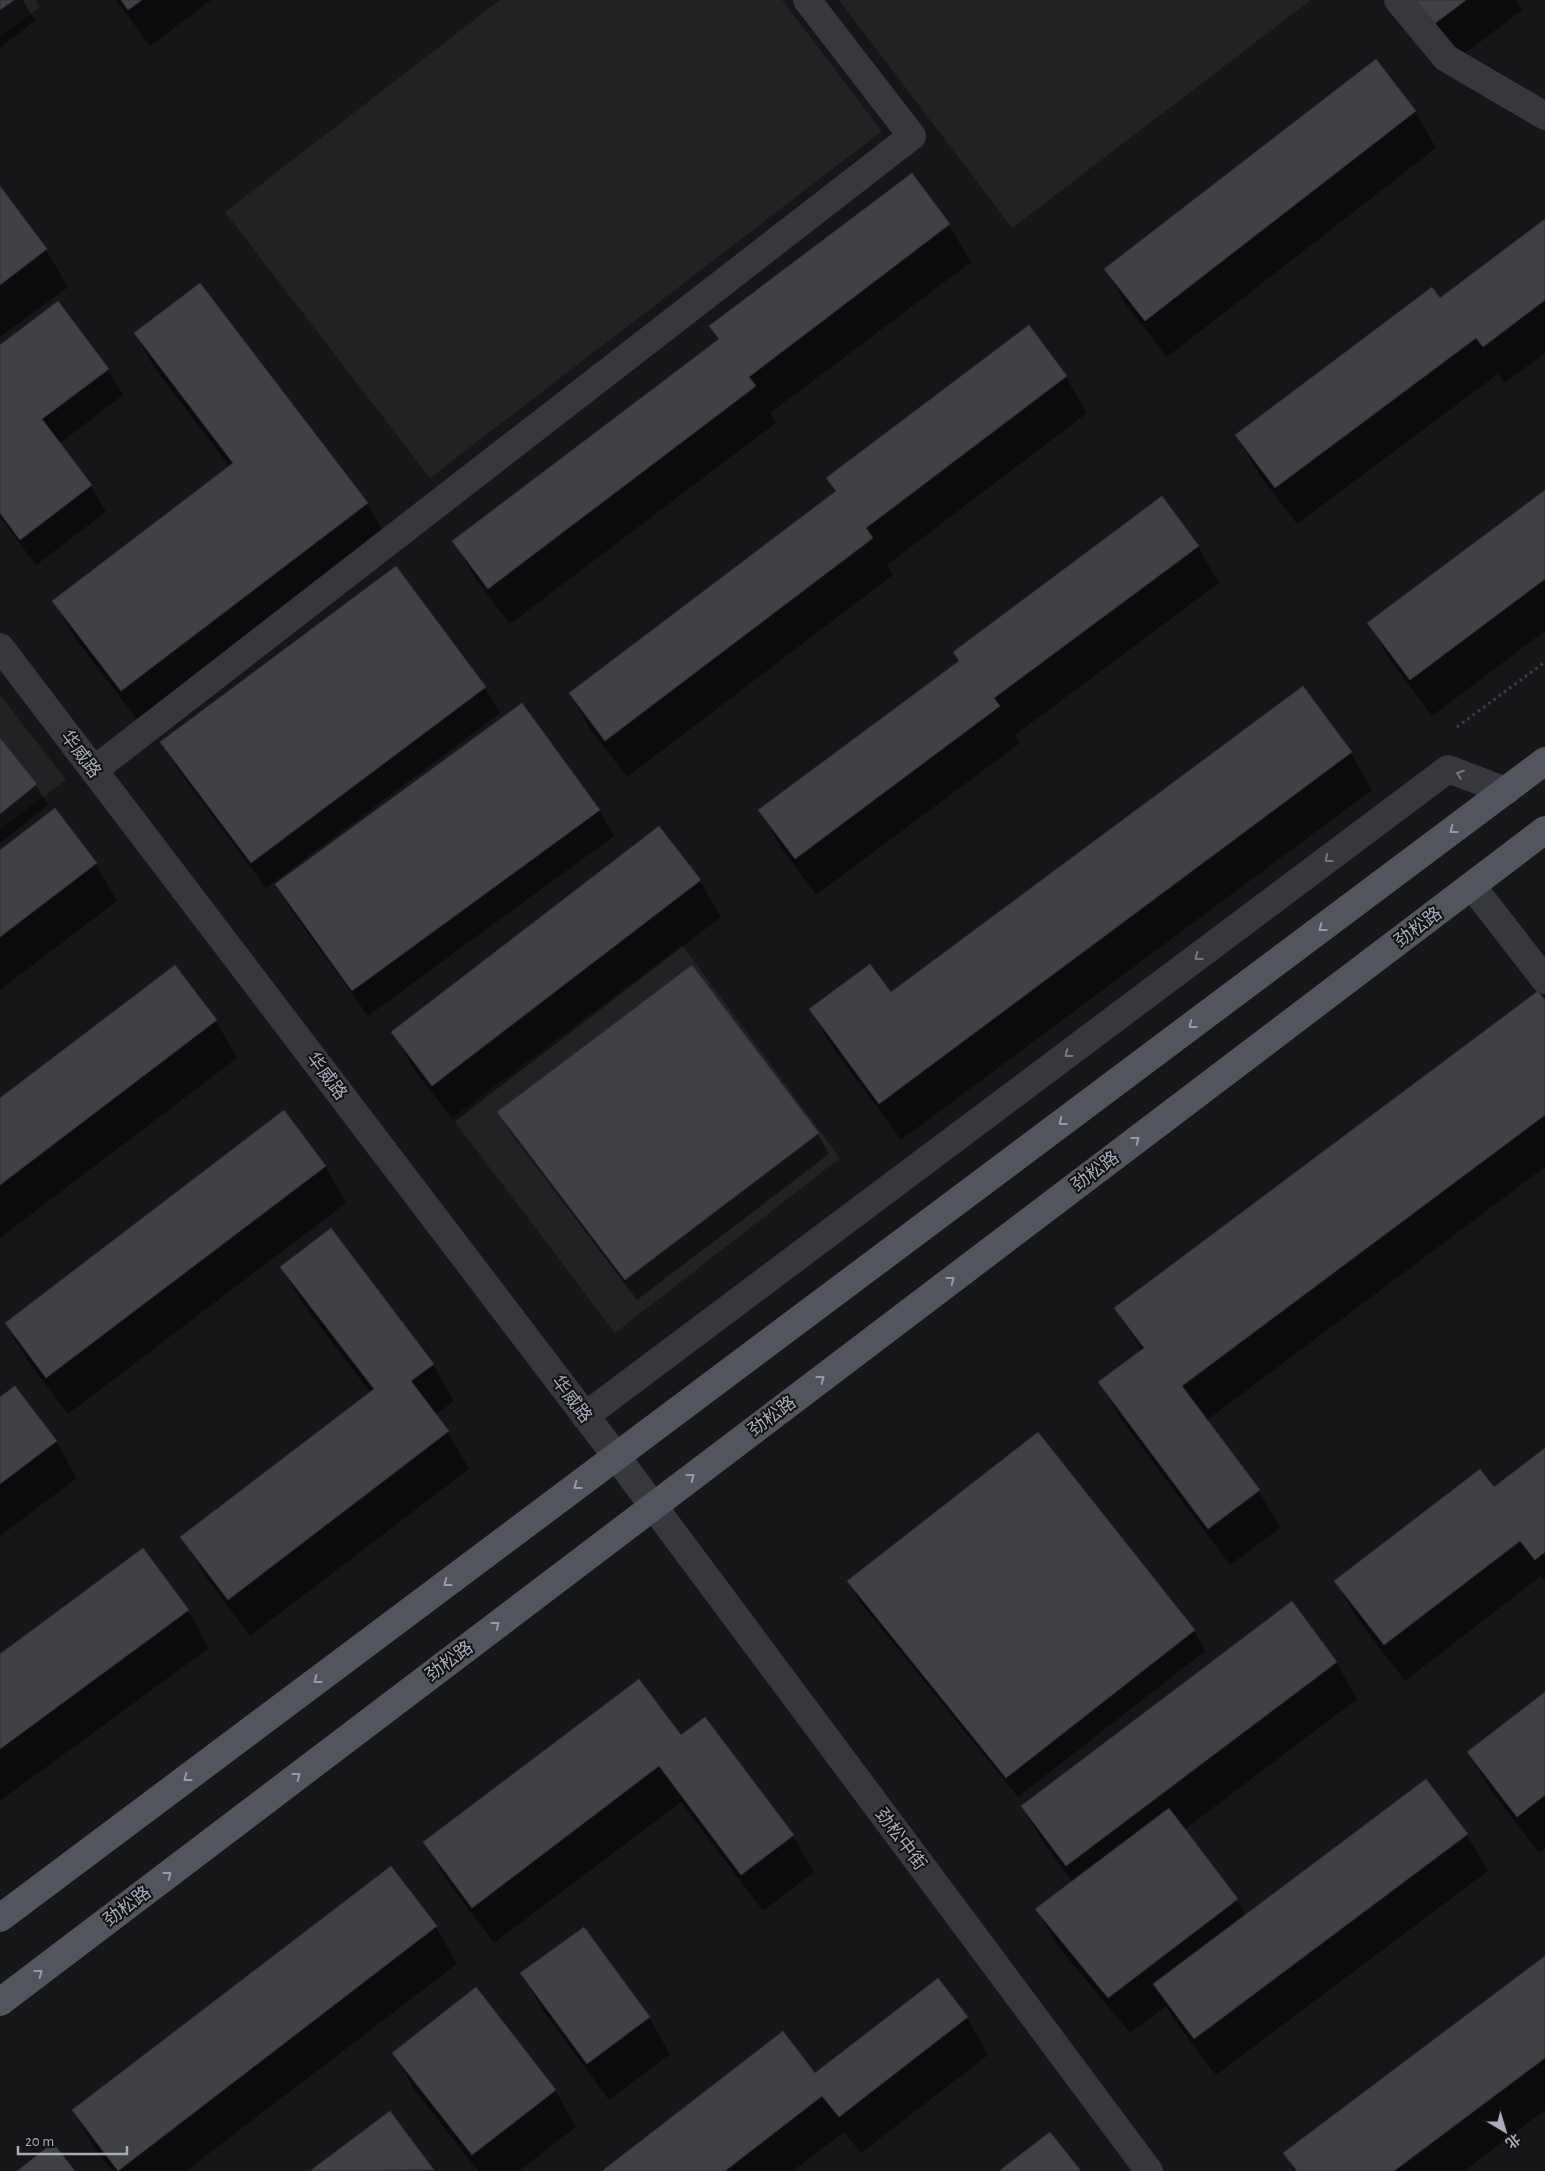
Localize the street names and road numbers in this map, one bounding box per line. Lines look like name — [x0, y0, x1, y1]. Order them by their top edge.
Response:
street label: 华威路 — [57, 726, 105, 782]
street label: 劲松路 — [1390, 903, 1446, 951]
street label: 华威路 — [303, 1048, 351, 1104]
street label: 劲松路 — [1067, 1147, 1123, 1195]
street label: 华威路 — [548, 1371, 596, 1427]
street label: 劲松路 — [744, 1392, 800, 1440]
street label: 劲松路 — [421, 1637, 477, 1685]
street label: 劲松中街 — [871, 1804, 931, 1874]
street label: 劲松路 — [99, 1882, 155, 1930]

